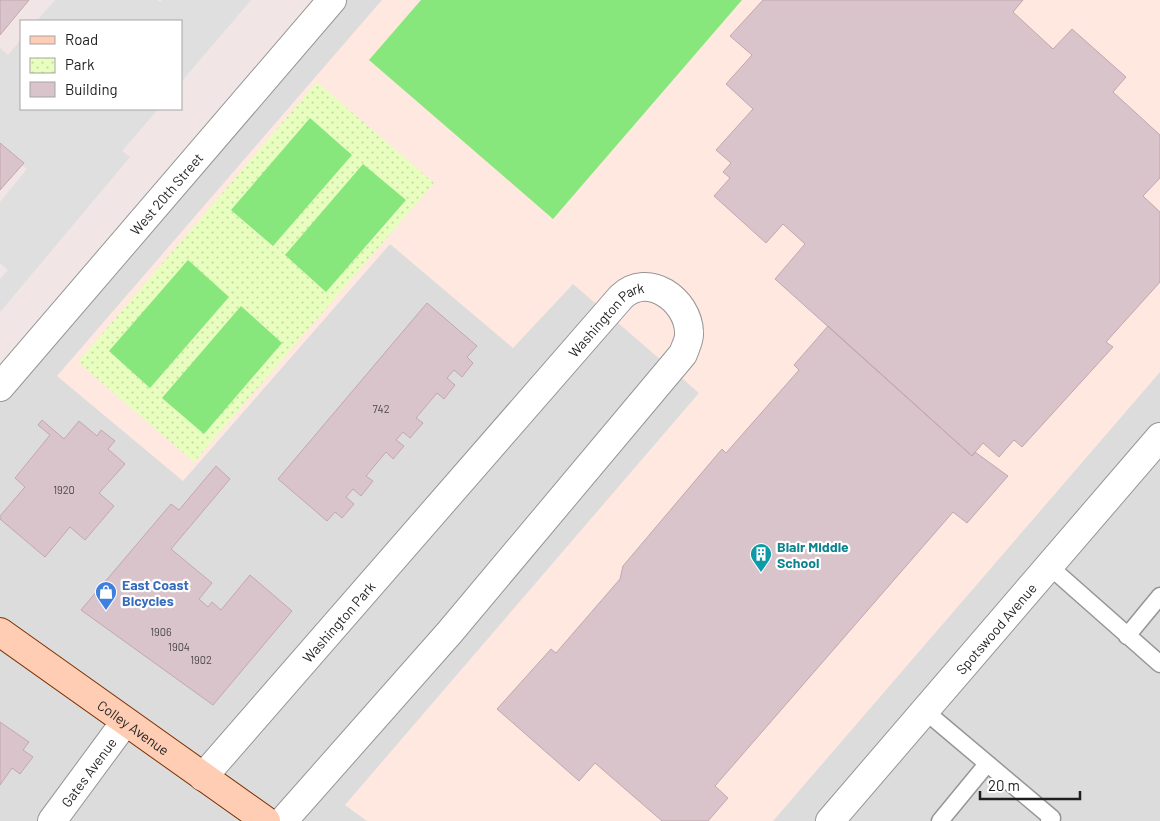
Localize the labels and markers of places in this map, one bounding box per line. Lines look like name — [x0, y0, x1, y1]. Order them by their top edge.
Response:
place label: Blair Middle School — [777, 538, 849, 571]
building icon: Blair Middle School — [749, 542, 773, 573]
place label: East Coast Bicycles — [122, 576, 189, 609]
shop icon: East Coast Bicycles — [94, 580, 118, 611]

